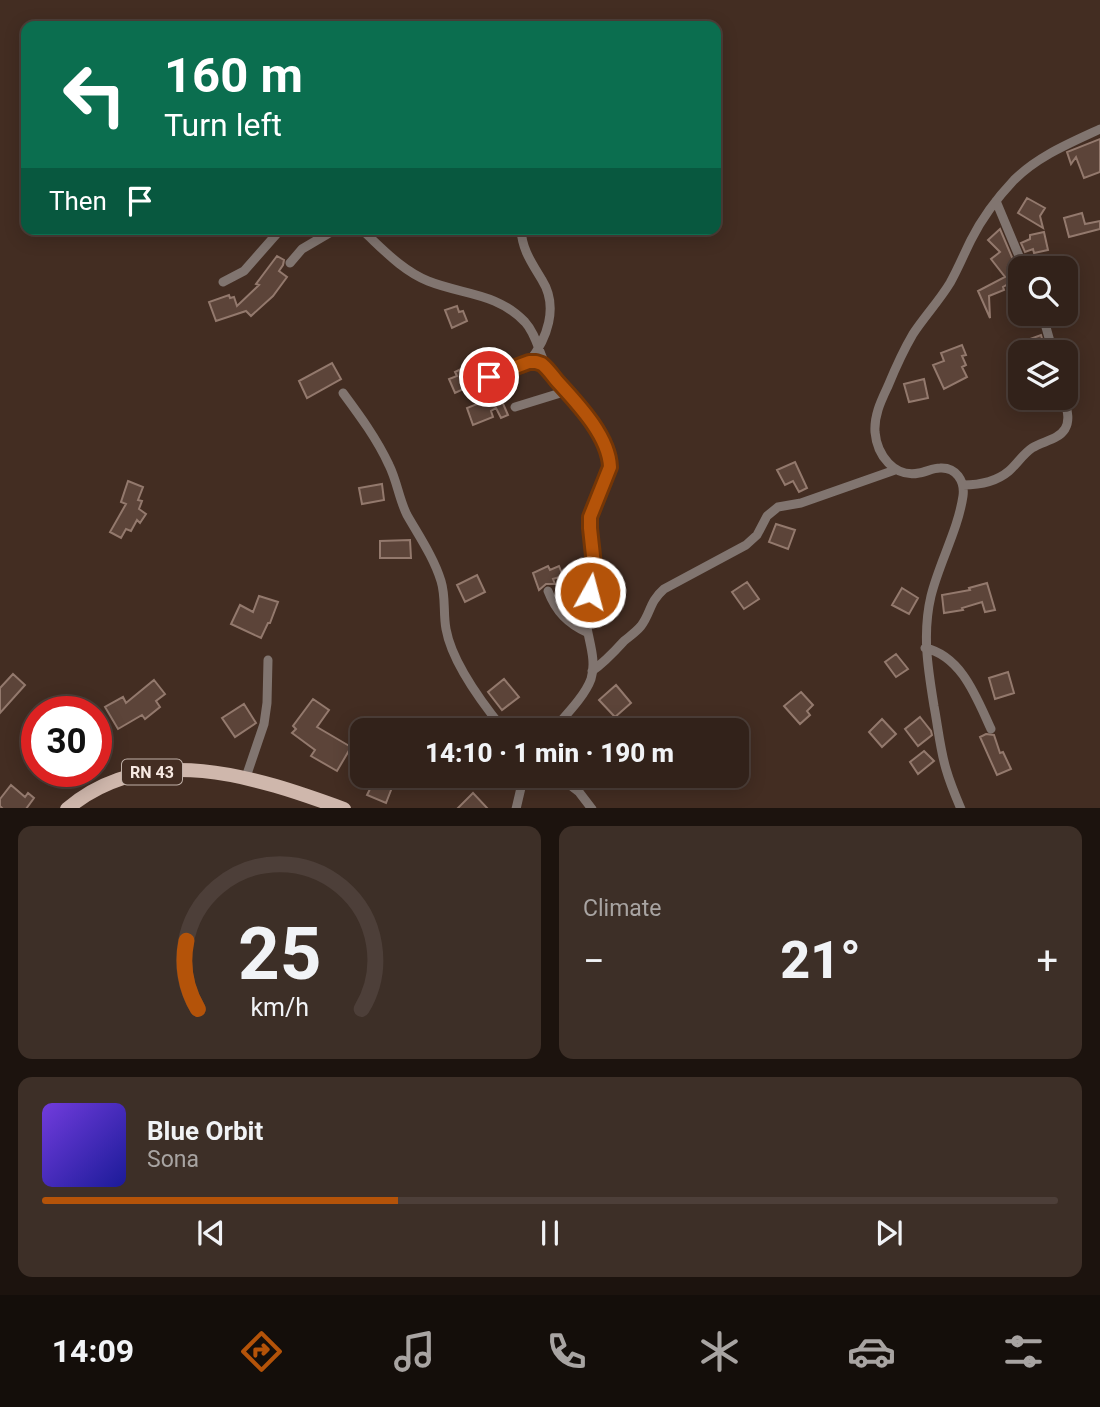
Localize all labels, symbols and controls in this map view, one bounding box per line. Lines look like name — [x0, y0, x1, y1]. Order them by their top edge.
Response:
text: 160 m — [164, 47, 303, 104]
icon: left — [49, 49, 140, 140]
text: Turn left — [164, 106, 282, 144]
icon: arrive — [121, 182, 159, 220]
text: Then — [49, 186, 107, 216]
map controls — [1008, 256, 1078, 410]
button: search — [1008, 256, 1078, 326]
button: layers — [1008, 340, 1078, 410]
pin — [459, 347, 519, 407]
icon: arrive — [470, 358, 508, 396]
position arrow — [553, 555, 627, 629]
speed limit sign: 30 — [21, 696, 112, 787]
text: 14:10 · 1 min · 190 m — [425, 738, 674, 768]
road number: RN 43 — [122, 760, 182, 785]
text: Climate — [583, 895, 662, 922]
text: 25 — [238, 911, 321, 997]
text: 21° — [780, 930, 861, 991]
text: − — [583, 939, 605, 983]
text: + — [1036, 939, 1058, 983]
text: km/h — [250, 992, 309, 1021]
text: Blue Orbit — [147, 1116, 263, 1146]
text: Sona — [147, 1146, 199, 1173]
icon: previous — [192, 1214, 230, 1252]
icon: pause — [531, 1214, 569, 1252]
icon: next — [870, 1214, 908, 1252]
icon: directions — [237, 1327, 286, 1376]
icon: music — [390, 1327, 439, 1376]
icon: phone — [542, 1327, 591, 1376]
icon: climate — [695, 1327, 744, 1376]
icon: car — [847, 1327, 896, 1376]
icon: filters — [999, 1327, 1048, 1376]
text: 14:09 — [52, 1332, 134, 1370]

